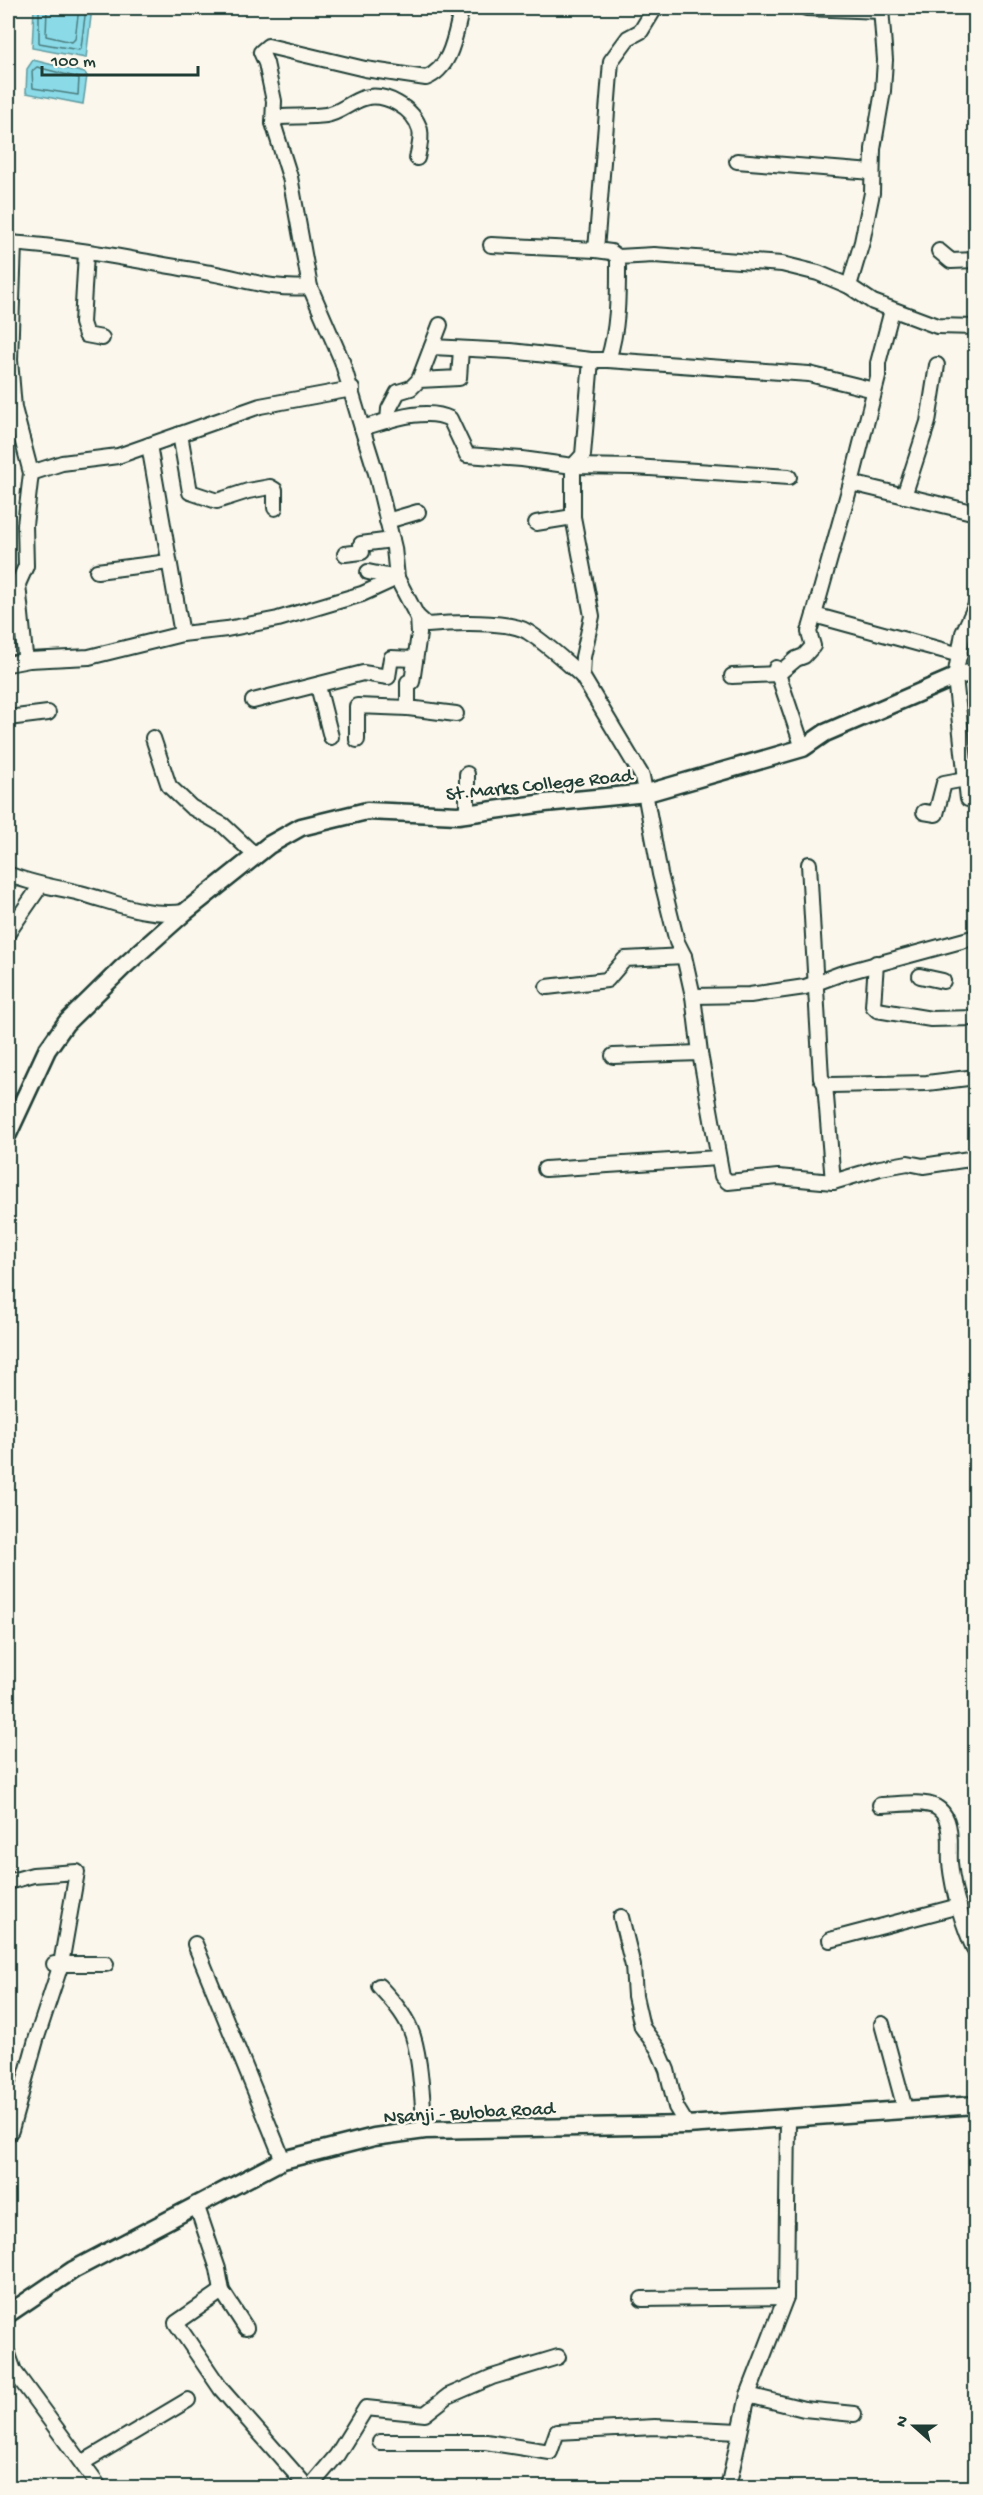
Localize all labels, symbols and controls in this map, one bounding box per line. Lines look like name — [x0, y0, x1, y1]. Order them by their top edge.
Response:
scale bar — [42, 39, 198, 77]
text: 100 m — [50, 52, 96, 73]
street label: St.Marks College Road — [445, 765, 636, 808]
street label: Nsanji - Buloba Road — [383, 2098, 558, 2130]
north arrow — [884, 2396, 944, 2456]
text: N — [893, 2413, 914, 2430]

